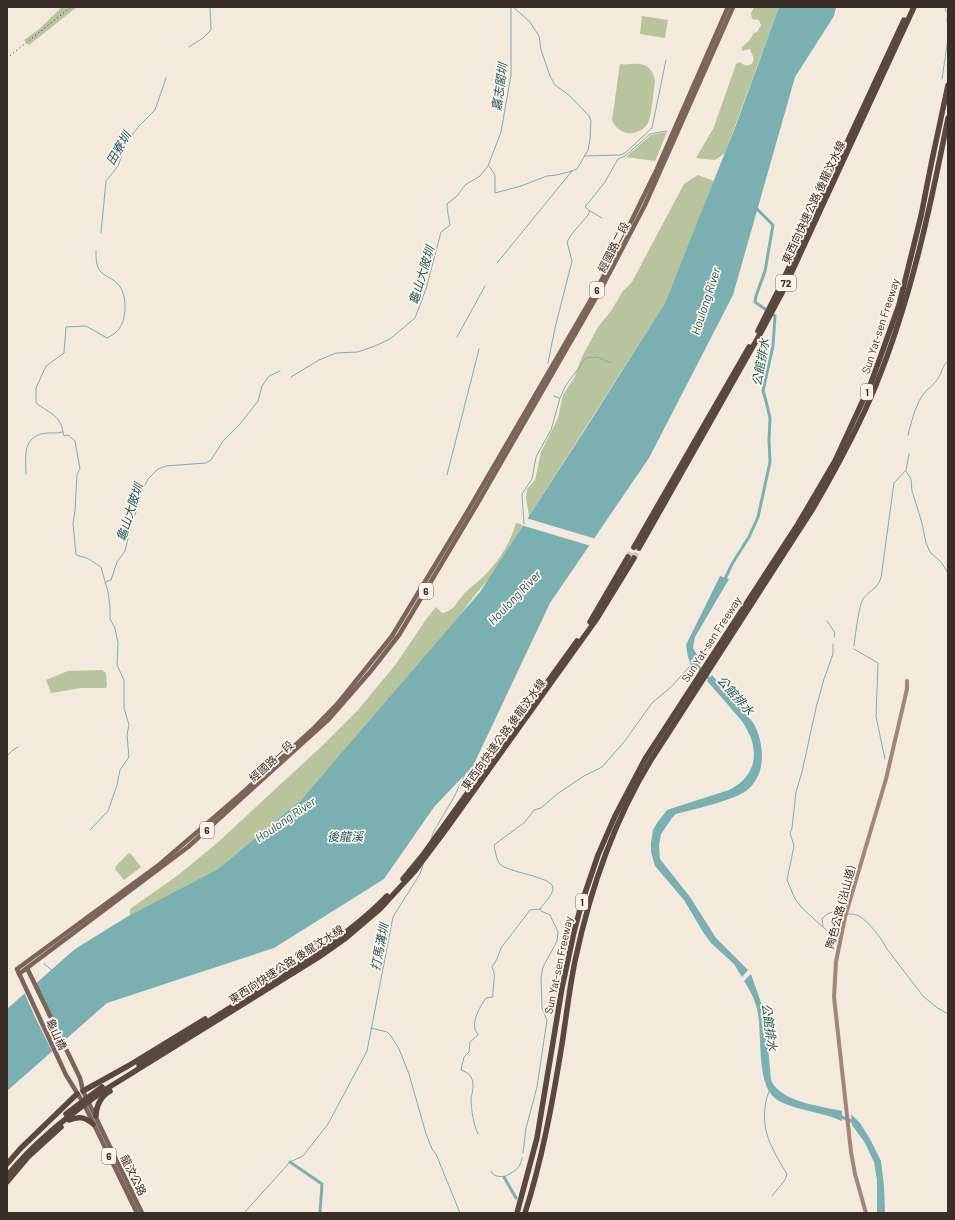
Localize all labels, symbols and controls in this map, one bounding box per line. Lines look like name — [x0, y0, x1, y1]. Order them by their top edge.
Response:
water label: 嘉志閣圳 — [489, 60, 510, 112]
water label: 田寮圳 — [103, 127, 134, 167]
street label: 東西向快速公路 後龍汶水線 — [779, 138, 847, 266]
street label: 經國路二段 — [595, 220, 631, 274]
water label: 龜山大陂圳 — [406, 242, 437, 306]
water label: Houlong River — [688, 265, 723, 336]
road number: 72 — [776, 275, 796, 291]
street label: Sun Yat-sen Freeway — [858, 277, 902, 375]
road number: 6 — [590, 282, 604, 298]
water label: 公館排水 — [749, 336, 771, 387]
road number: 1 — [861, 384, 873, 400]
water label: 龜山大陂圳 — [113, 479, 146, 543]
water label: Houlong River — [485, 566, 544, 627]
road number: 6 — [419, 583, 433, 599]
street label: Sun Yat-sen Freeway — [679, 594, 743, 684]
water label: 公館排水 — [715, 672, 758, 718]
street label: 東西向快速公路 後龍汶水線 — [458, 676, 548, 792]
street label: 經國路一段 — [246, 738, 296, 784]
water label: Houlong River — [252, 793, 319, 844]
road number: 6 — [200, 822, 214, 838]
water label: 後龍溪 — [327, 829, 365, 843]
street label: 陶色公路 (沿山道) — [823, 864, 857, 950]
road number: 1 — [576, 894, 588, 910]
street label: Sun Yat-sen Freeway — [541, 915, 575, 1015]
water label: 打馬溝圳 — [368, 920, 391, 972]
street label: 東西向快速公路 後龍汶水線 — [226, 922, 346, 1006]
water label: 公館排水 — [760, 1002, 780, 1053]
street label: 龜山橋 — [44, 1016, 70, 1052]
road number: 6 — [102, 1148, 116, 1164]
street label: 龍汶公路 — [119, 1152, 149, 1198]

